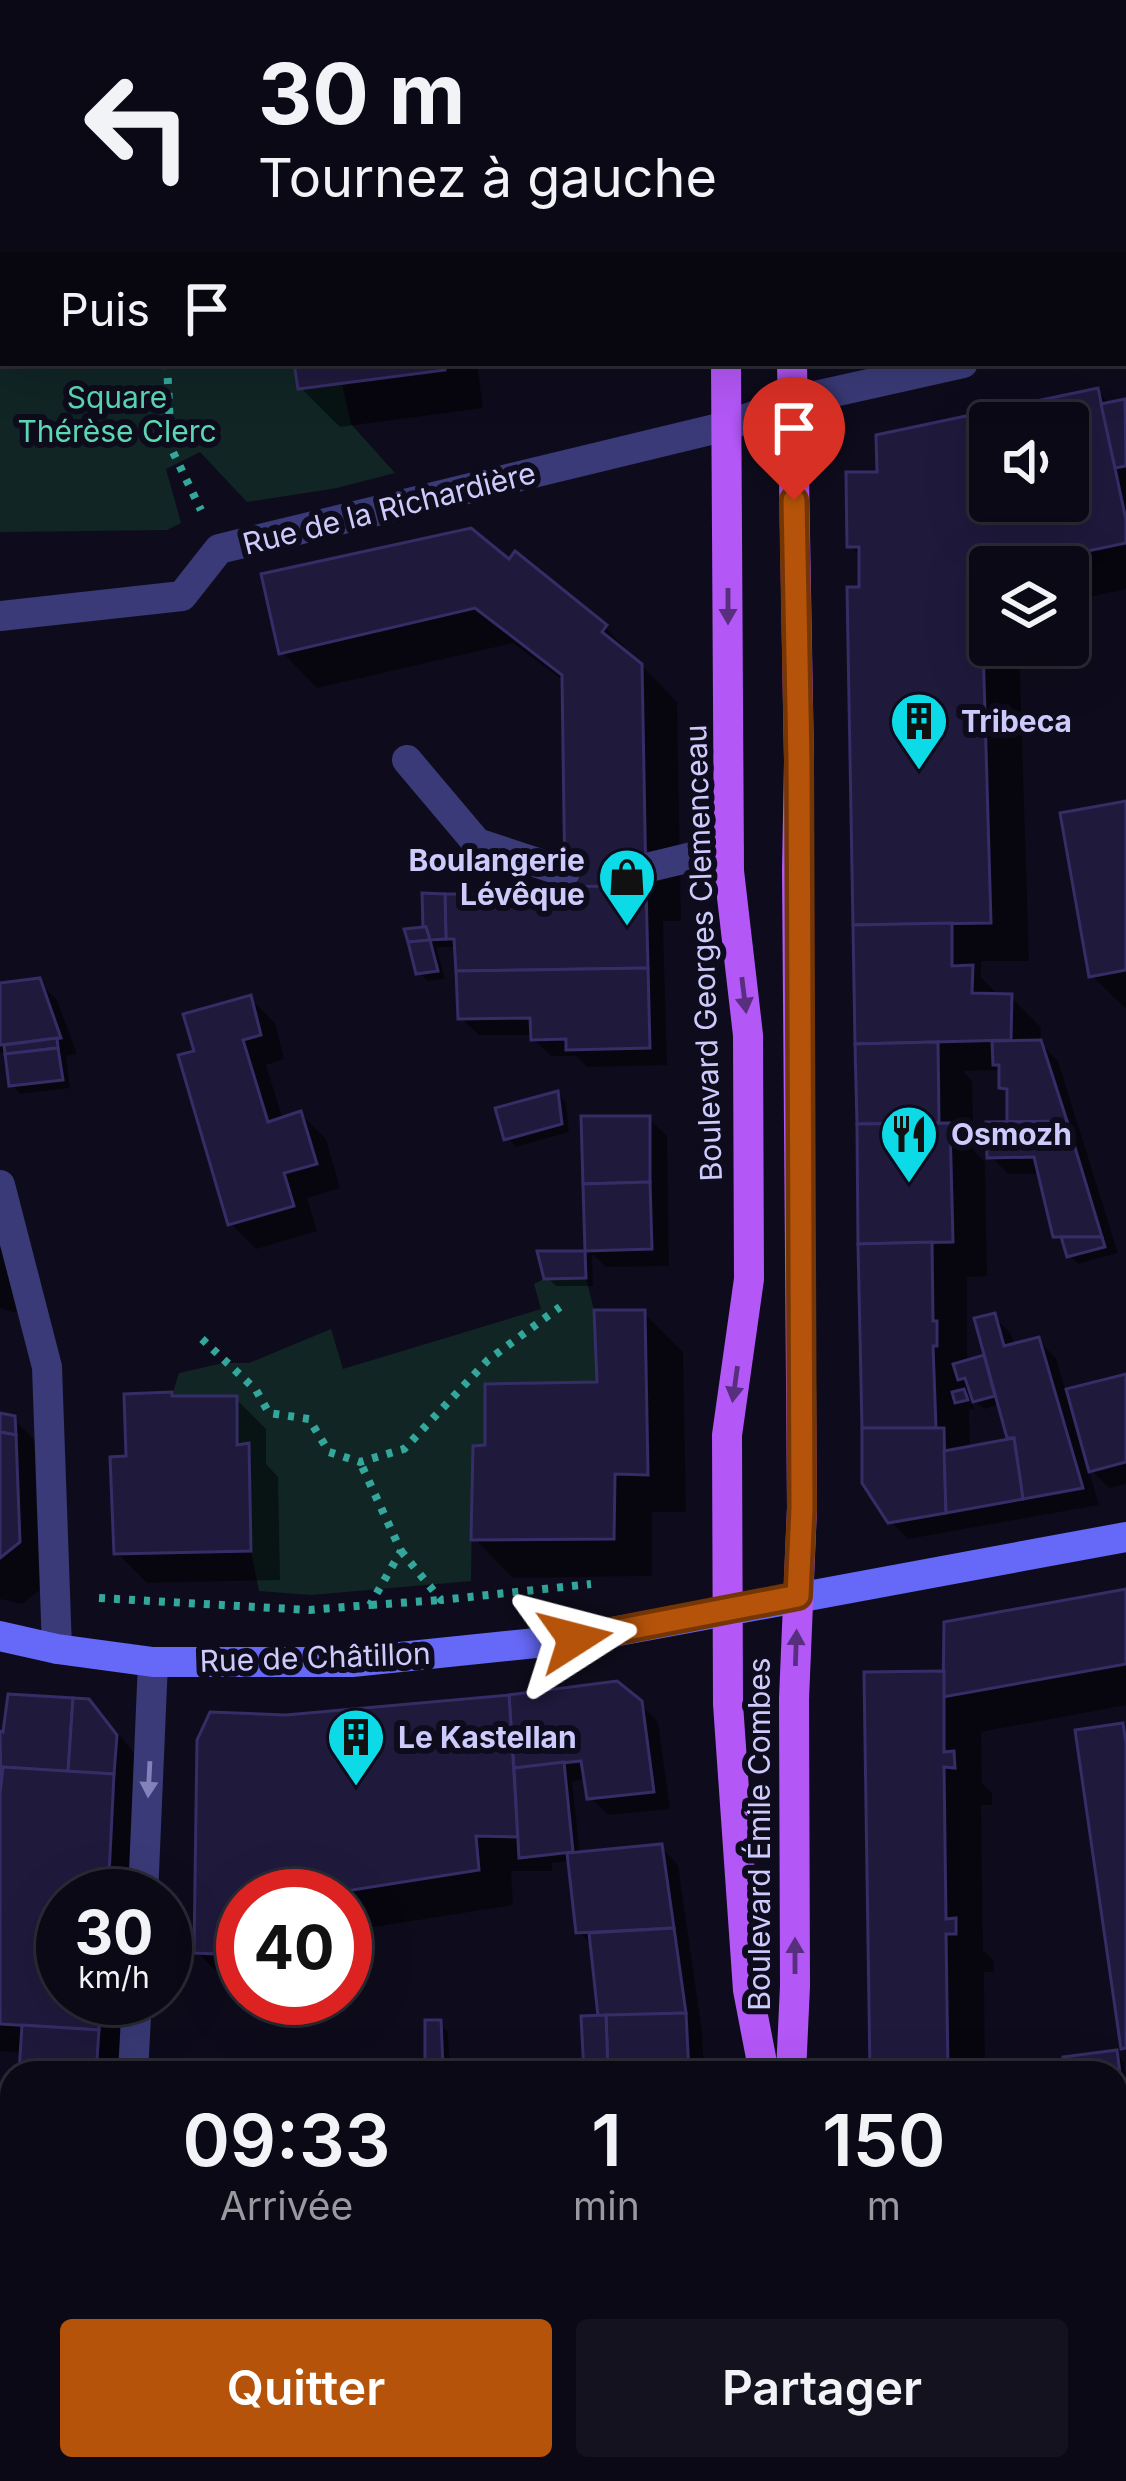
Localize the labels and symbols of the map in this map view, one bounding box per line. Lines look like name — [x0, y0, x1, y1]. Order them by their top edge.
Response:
pin — [743, 377, 845, 500]
park label: Square Thérèse Clerc — [17, 379, 217, 449]
street label: Rue de la Richardière — [239, 454, 539, 562]
one-way arrow — [718, 588, 738, 626]
building icon: Tribeca — [888, 690, 950, 772]
place label: Tribeca — [961, 703, 1072, 739]
street label: Boulevard Georges Clemenceau — [677, 724, 729, 1182]
place label: Boulangerie Lévêque — [409, 842, 585, 912]
shop icon: Boulangerie Lévêque — [596, 846, 658, 928]
one-way arrow — [734, 977, 753, 1014]
restaurant icon: Osmozh — [878, 1103, 940, 1185]
place label: Osmozh — [951, 1116, 1072, 1152]
one-way arrow — [725, 1366, 744, 1403]
position arrow — [512, 1576, 638, 1702]
one-way arrow — [787, 1628, 806, 1666]
street label: Rue de Châtillon — [199, 1635, 431, 1679]
street label: Boulevard Émile Combes — [741, 1657, 777, 2011]
building icon: Le Kastellan — [325, 1706, 387, 1788]
place label: Le Kastellan — [398, 1719, 577, 1755]
one-way arrow — [139, 1761, 158, 1799]
speed limit sign: 40 — [216, 1869, 372, 2025]
one-way arrow — [785, 1936, 805, 1974]

